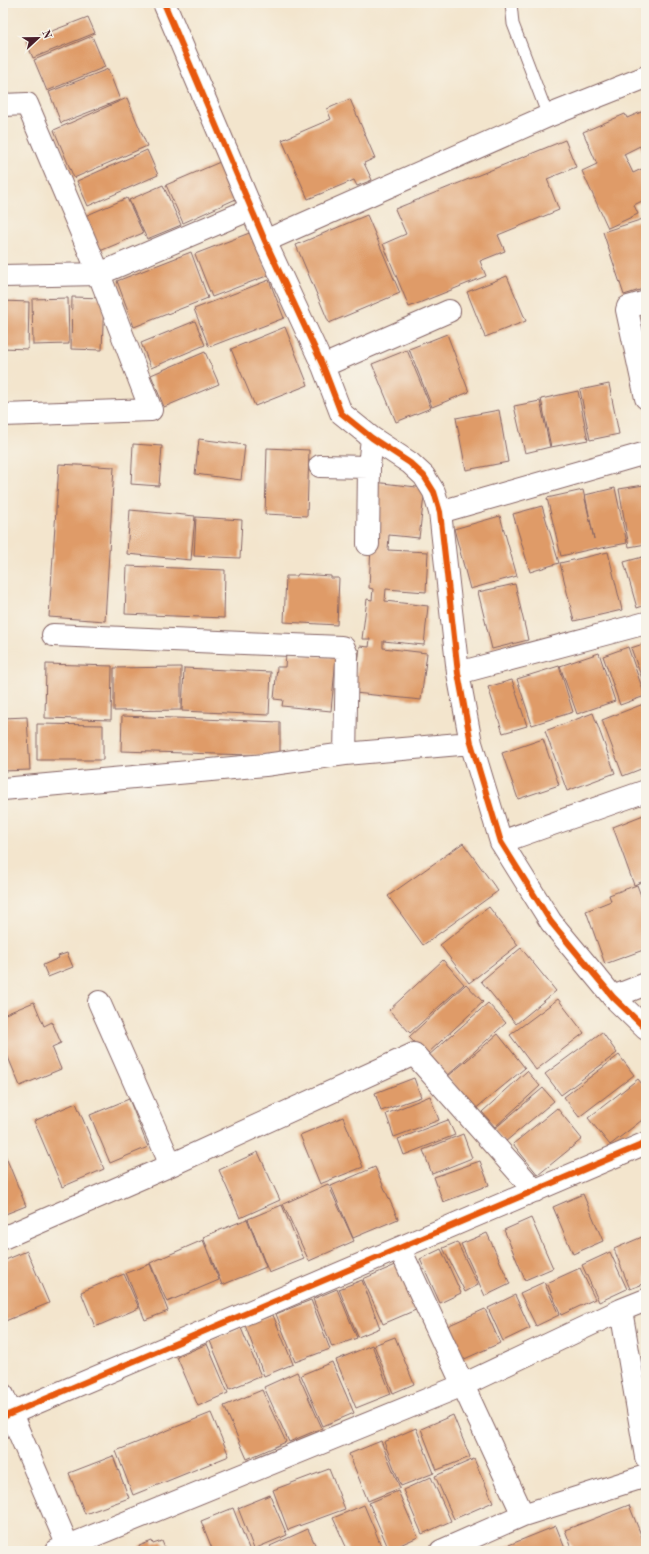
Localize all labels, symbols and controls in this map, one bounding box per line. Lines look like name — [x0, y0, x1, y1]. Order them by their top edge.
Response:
north arrow — [18, 18, 58, 58]
text: N — [39, 29, 53, 41]

